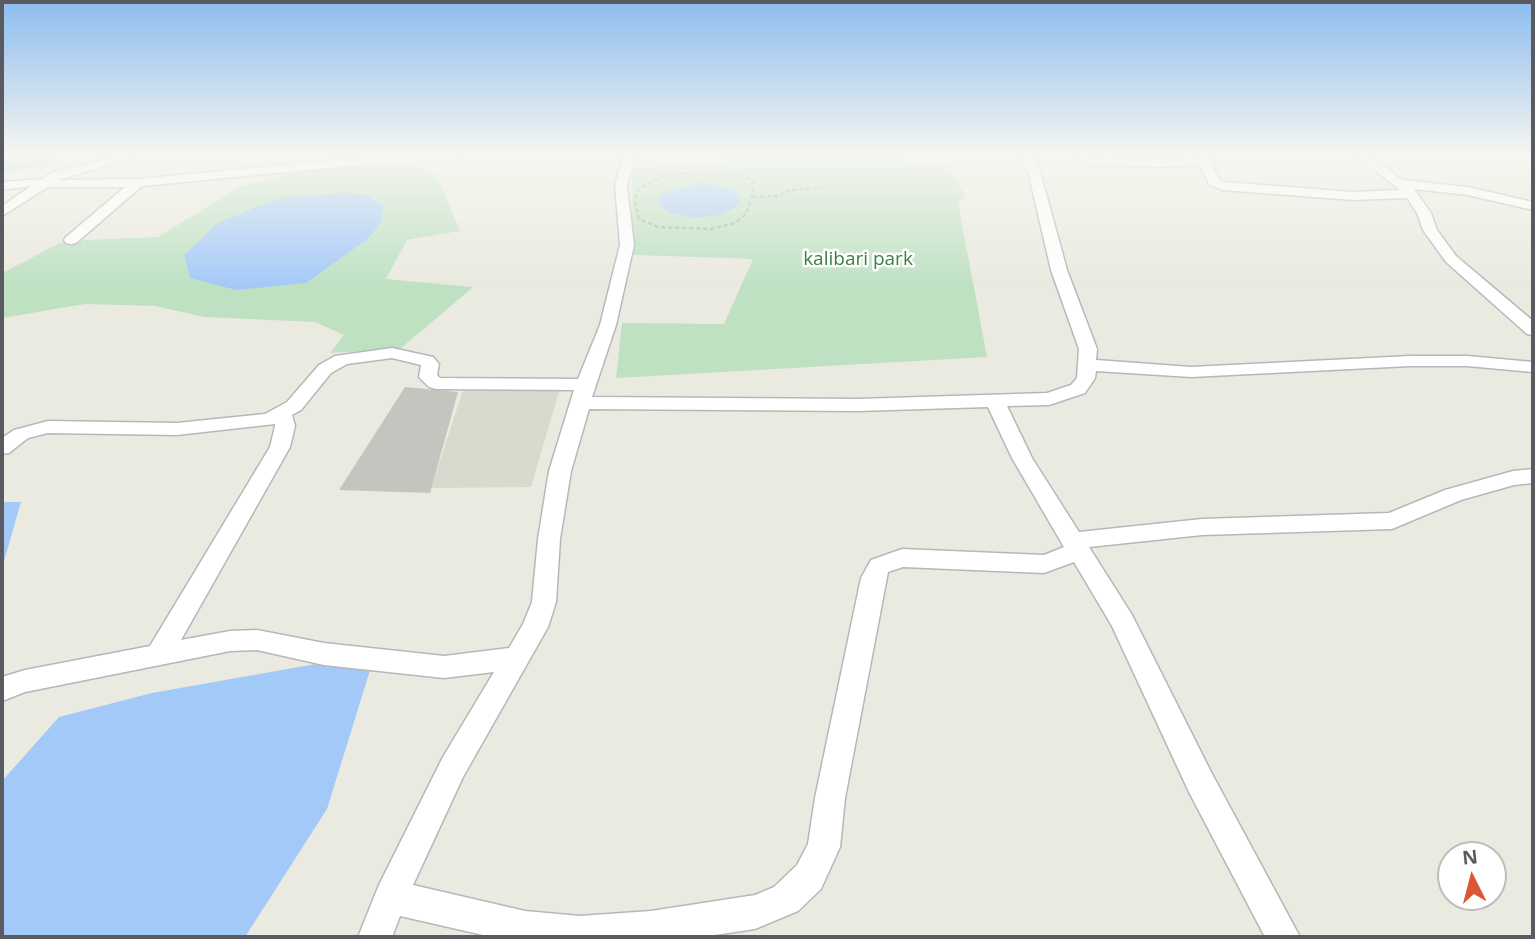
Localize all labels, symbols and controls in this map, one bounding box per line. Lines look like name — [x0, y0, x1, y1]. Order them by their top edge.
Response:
park label: kalibari park — [803, 249, 913, 271]
north arrow — [1437, 841, 1507, 911]
text: N — [1461, 843, 1479, 871]

